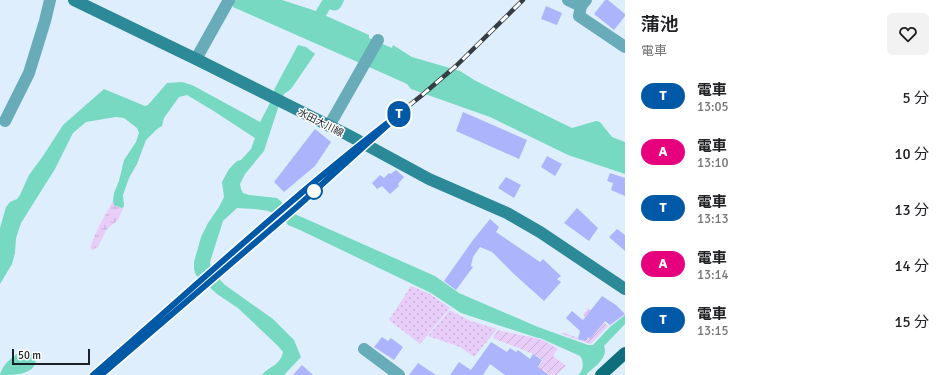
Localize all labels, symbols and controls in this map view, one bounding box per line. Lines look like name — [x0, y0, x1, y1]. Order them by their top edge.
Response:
text: 蒲池 — [641, 13, 679, 37]
button: heart — [887, 13, 929, 55]
text: 電車 — [641, 43, 667, 59]
text: 電車 — [697, 81, 727, 99]
text: T — [659, 87, 667, 104]
text: 5 分 — [903, 89, 929, 107]
text: 13:05 — [697, 99, 729, 115]
line badge: T — [386, 101, 412, 127]
text: T — [395, 105, 403, 122]
street label: 水田大川線 — [296, 106, 346, 140]
text: 電車 — [697, 137, 727, 155]
text: A — [659, 143, 667, 160]
text: 10 分 — [895, 145, 929, 163]
text: 13:10 — [697, 155, 729, 171]
unlabelled marker — [305, 182, 323, 200]
text: 電車 — [697, 193, 727, 211]
text: T — [659, 199, 667, 216]
text: 13 分 — [895, 201, 929, 219]
text: 13:13 — [697, 211, 729, 227]
text: 電車 — [697, 249, 727, 267]
text: A — [659, 255, 667, 272]
text: 14 分 — [895, 257, 929, 275]
text: 13:14 — [697, 267, 729, 283]
text: 電車 — [697, 305, 727, 323]
text: T — [659, 311, 667, 328]
text: 15 分 — [895, 313, 929, 331]
text: 13:15 — [697, 323, 729, 339]
scale bar — [12, 347, 90, 366]
text: 50 m — [18, 349, 41, 362]

